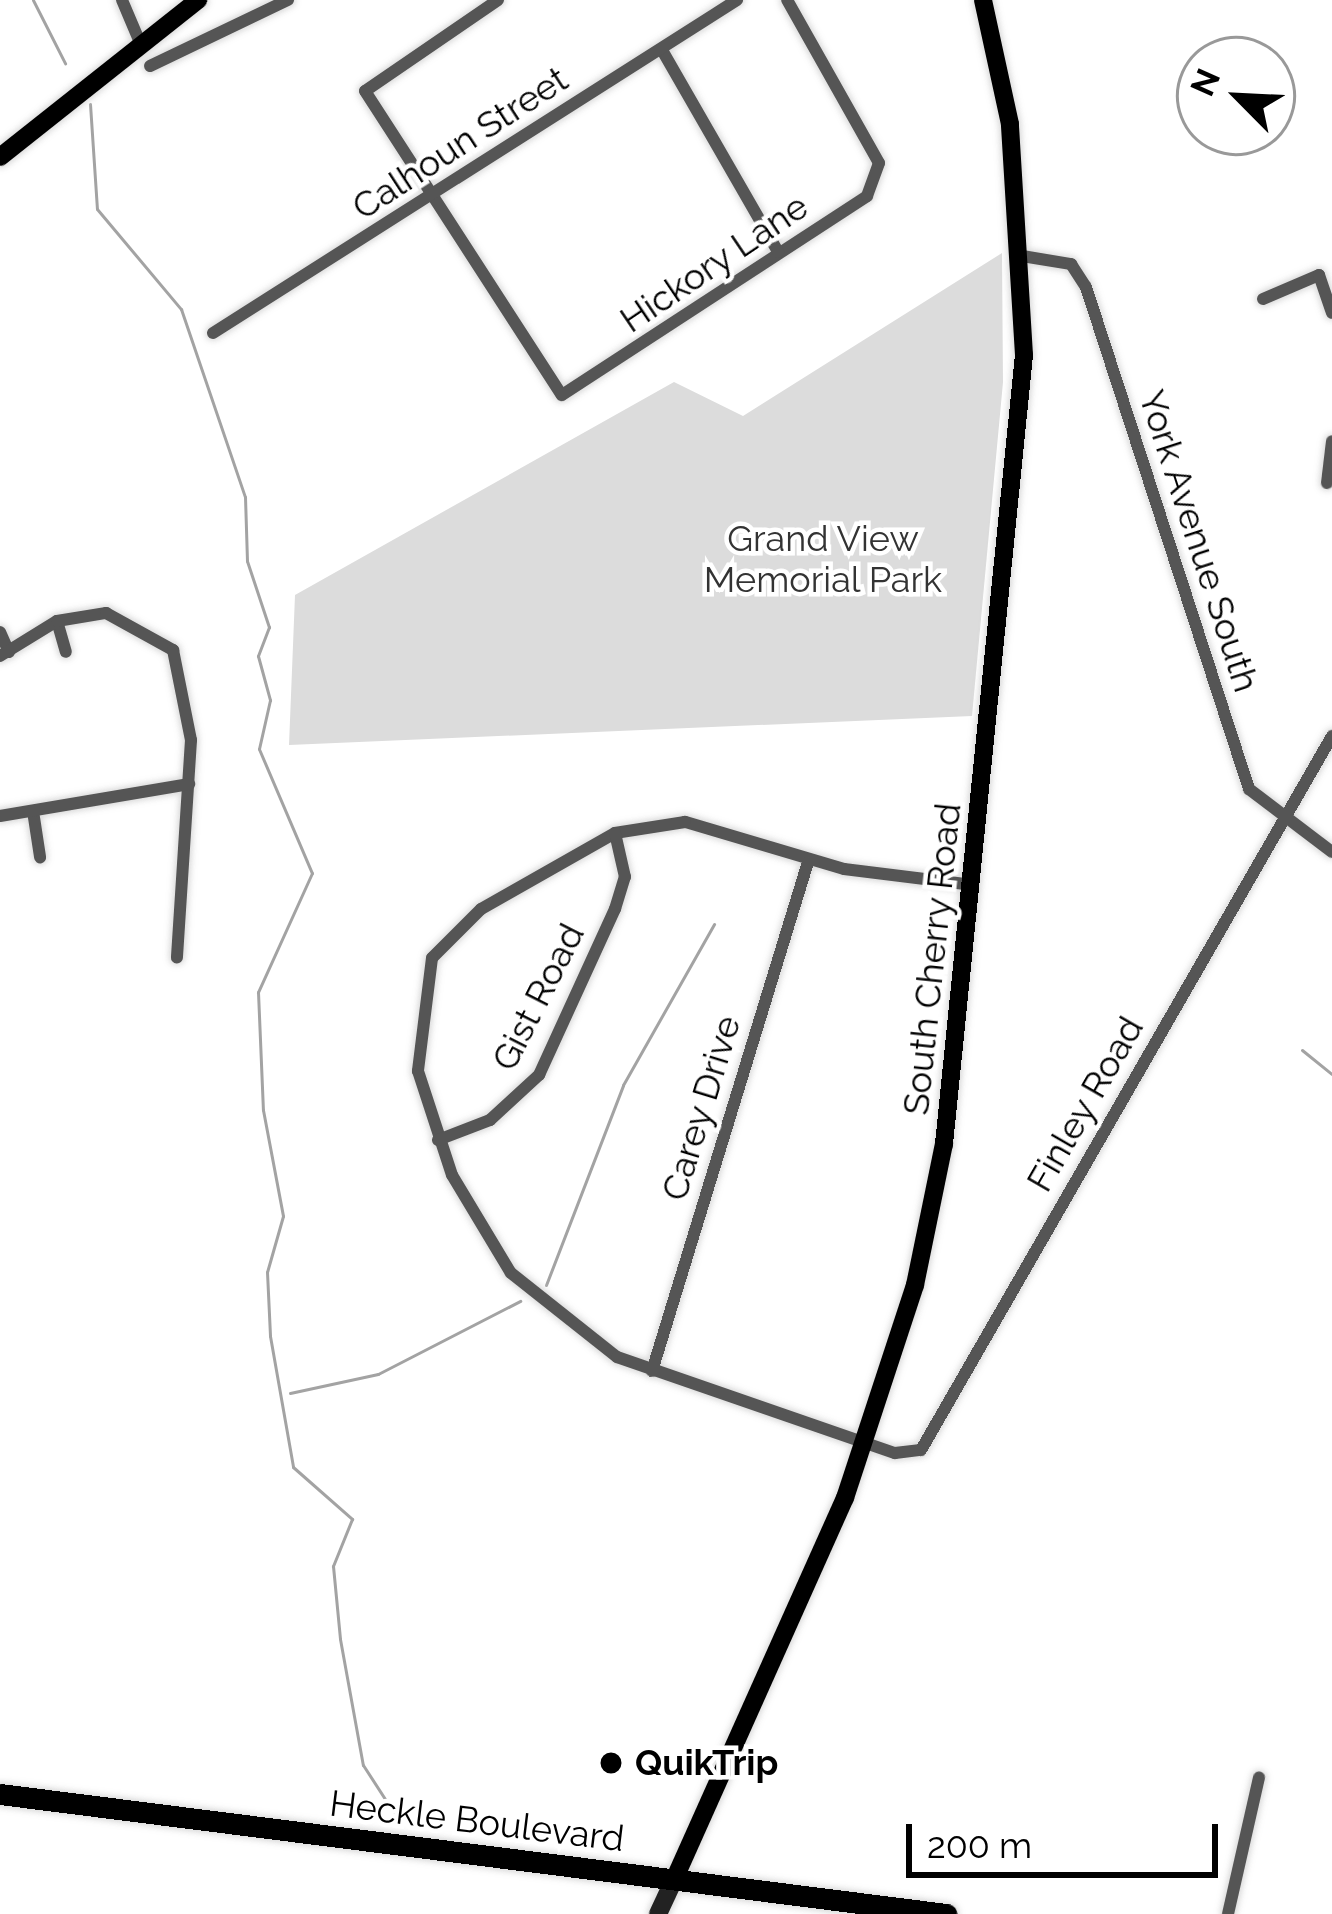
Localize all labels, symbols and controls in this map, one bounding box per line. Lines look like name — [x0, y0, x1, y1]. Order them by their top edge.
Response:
north arrow — [1176, 36, 1296, 156]
street label: Calhoun Street — [344, 57, 576, 229]
text: N — [1182, 63, 1228, 102]
street label: Hickory Lane — [612, 184, 816, 342]
street label: York Avenue South — [1130, 384, 1268, 698]
park label: Grand View Memorial Park — [703, 516, 943, 601]
street label: South Cherry Road — [894, 801, 970, 1117]
street label: Gist Road — [483, 917, 593, 1077]
street label: Finley Road — [1017, 1009, 1153, 1199]
street label: Carey Drive — [652, 1010, 750, 1206]
place label: QuikTrip — [635, 1741, 778, 1785]
marker: QuikTrip — [598, 1750, 624, 1776]
street label: Heckle Boulevard — [327, 1781, 627, 1861]
scale bar — [912, 1800, 1224, 1874]
text: 200 m — [927, 1824, 1032, 1866]

